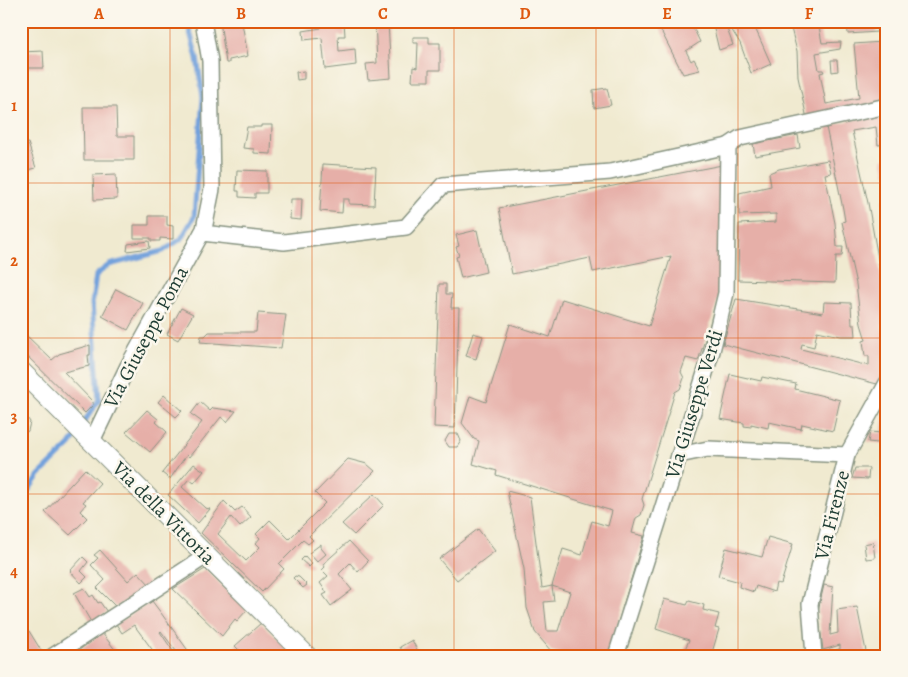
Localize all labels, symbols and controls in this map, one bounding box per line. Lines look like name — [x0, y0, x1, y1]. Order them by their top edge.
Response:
text: A — [93, 3, 105, 25]
text: B — [236, 3, 246, 25]
text: C — [378, 3, 388, 25]
text: D — [519, 3, 531, 25]
text: E — [662, 3, 672, 25]
text: F — [805, 3, 814, 25]
text: 1 — [11, 95, 17, 117]
text: 2 — [10, 250, 18, 272]
street label: Via Giuseppe Poma — [97, 261, 195, 413]
street label: Via Giuseppe Verdi — [658, 326, 729, 483]
text: 3 — [11, 406, 18, 428]
street label: Via della Vittoria — [106, 455, 222, 571]
street label: Via Firenze — [808, 467, 856, 564]
text: 4 — [10, 561, 18, 583]

